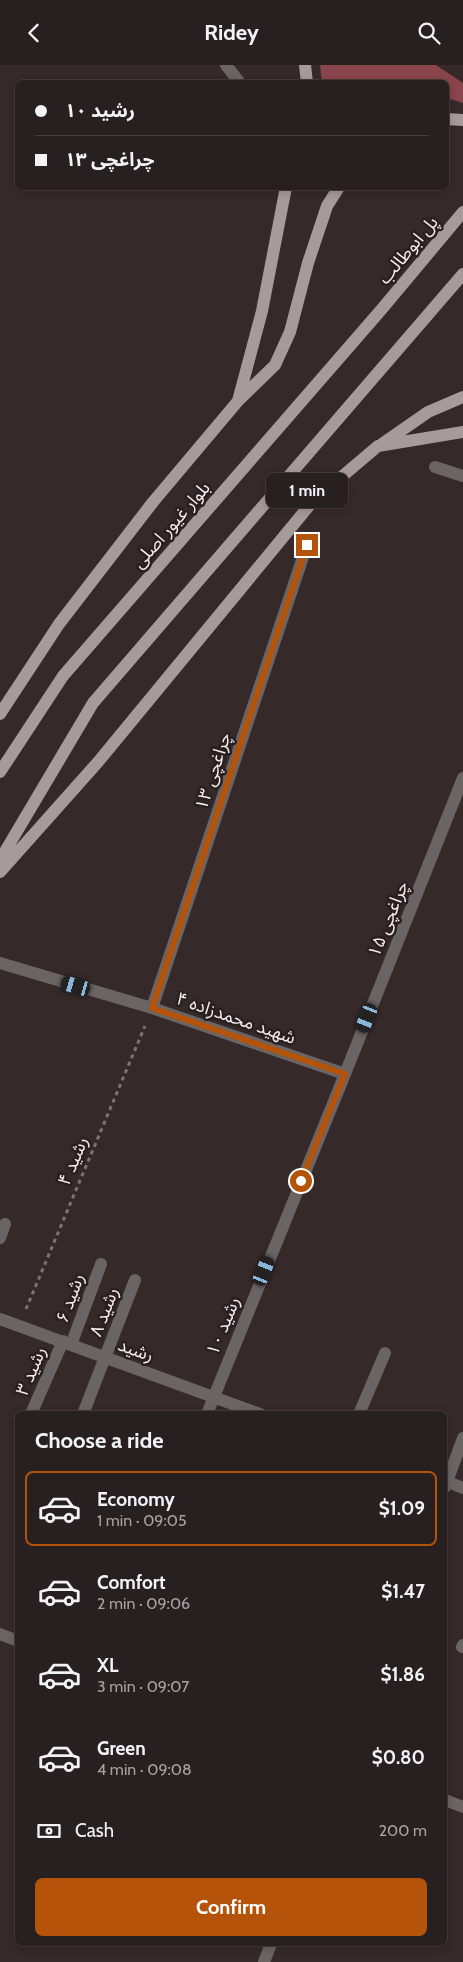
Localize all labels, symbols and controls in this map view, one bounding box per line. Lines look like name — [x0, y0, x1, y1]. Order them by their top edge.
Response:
icon: back — [20, 19, 48, 47]
text: Ridey — [204, 19, 259, 46]
icon: search — [415, 19, 443, 47]
text: رشید ۱۰ — [65, 99, 135, 122]
text: چراغچی ۱۳ — [65, 148, 154, 171]
street label: پل ابوطالب — [373, 212, 443, 289]
callout: 1 min — [266, 473, 348, 507]
street label: بلوار غیور اصلی — [127, 477, 215, 573]
text: 1 min — [289, 481, 325, 500]
route end — [296, 534, 318, 556]
street label: چراغچی ۱۳ — [190, 730, 236, 812]
street label: چراغچی ۱۵ — [363, 878, 413, 960]
car — [59, 975, 92, 997]
street label: شهید محمدزاده ۴ — [173, 987, 299, 1049]
car — [354, 1001, 379, 1035]
street label: رشید ۴ — [53, 1133, 93, 1189]
route start — [290, 1170, 312, 1192]
car — [251, 1254, 276, 1288]
street label: رشید ۶ — [51, 1270, 89, 1326]
street label: رشید ۸ — [85, 1284, 123, 1340]
street label: رشید ۱۰ — [201, 1294, 245, 1358]
street label: رشید — [115, 1333, 157, 1367]
street label: رشید ۳ — [11, 1343, 51, 1399]
text: Choose a ride — [35, 1427, 164, 1454]
icon: car — [37, 1486, 82, 1531]
text: Economy — [97, 1488, 175, 1511]
text: $1.09 — [379, 1497, 425, 1520]
text: 1 min · 09:05 — [97, 1511, 187, 1530]
icon: car — [37, 1569, 82, 1614]
text: Comfort — [97, 1571, 166, 1594]
text: $1.47 — [381, 1580, 425, 1603]
text: 2 min · 09:06 — [97, 1594, 190, 1613]
icon: car — [37, 1652, 82, 1697]
text: XL — [97, 1654, 118, 1677]
text: $1.86 — [381, 1663, 425, 1686]
text: 3 min · 09:07 — [97, 1677, 189, 1696]
icon: car — [37, 1735, 82, 1780]
text: Green — [97, 1737, 146, 1760]
text: $0.80 — [372, 1746, 425, 1769]
text: 4 min · 09:08 — [97, 1760, 192, 1779]
icon: cash — [35, 1817, 63, 1845]
text: Cash — [75, 1819, 114, 1842]
text: 200 m — [379, 1821, 427, 1840]
button: Confirm — [35, 1878, 427, 1936]

